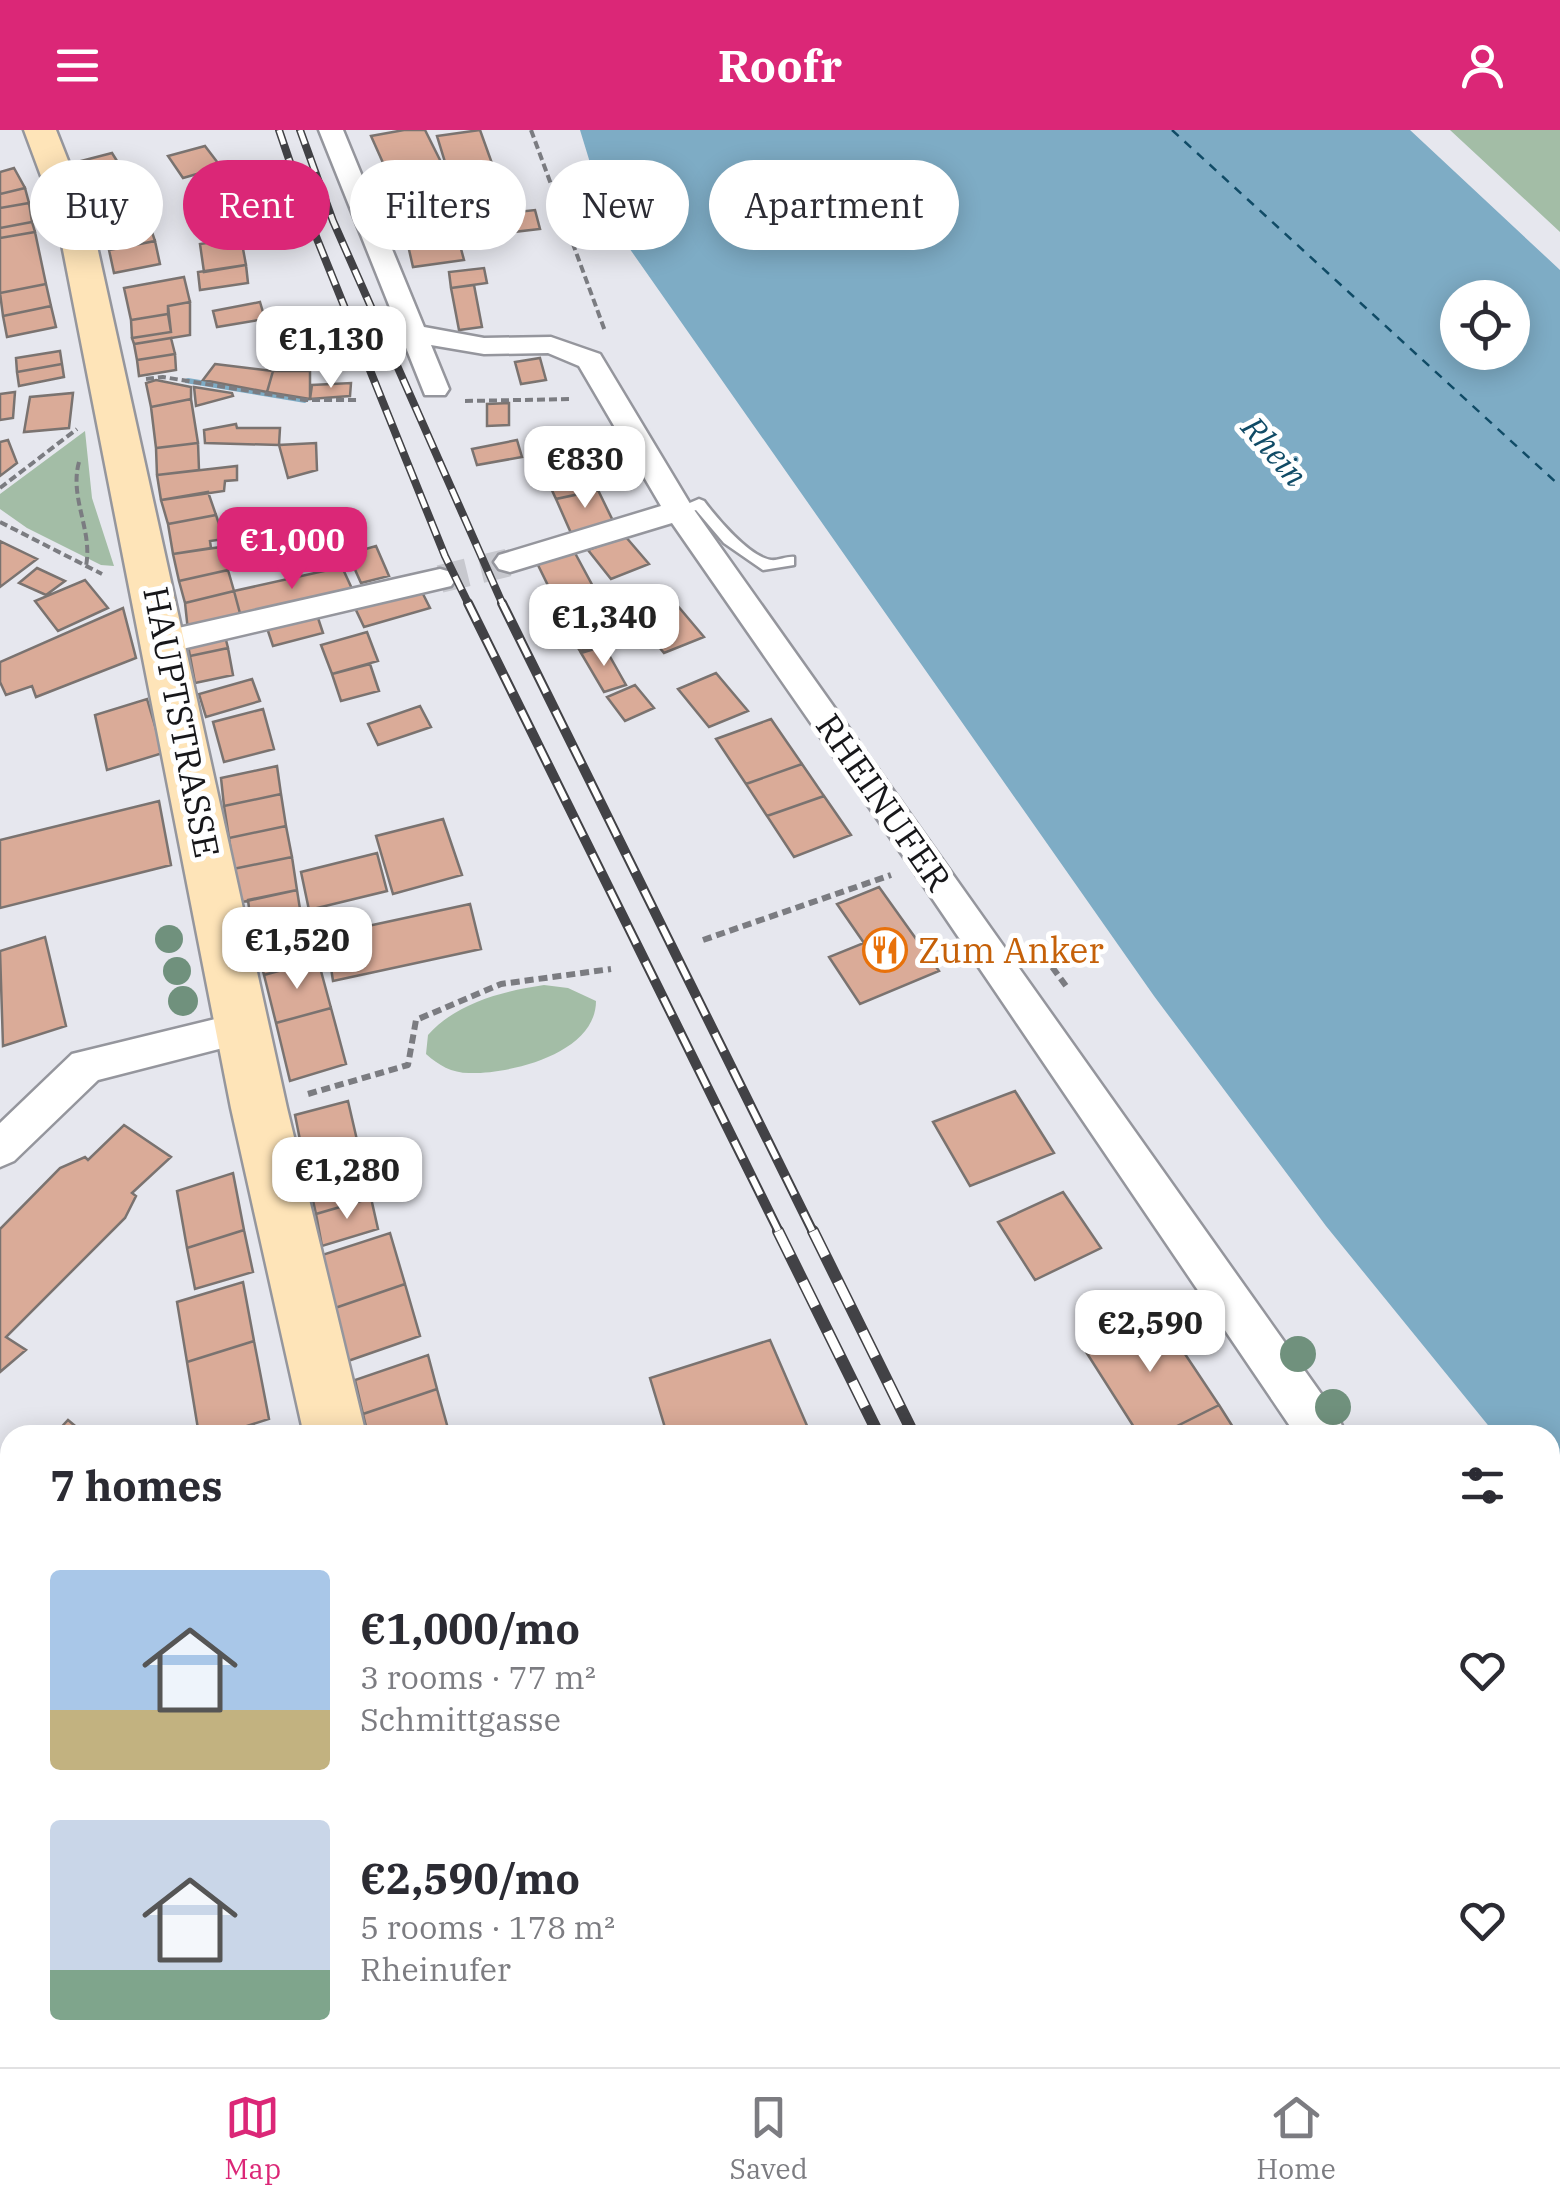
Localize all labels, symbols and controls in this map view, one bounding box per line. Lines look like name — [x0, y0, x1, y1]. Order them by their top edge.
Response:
text: Roofr — [718, 36, 842, 94]
icon: menu — [50, 38, 105, 93]
icon: person — [1455, 38, 1510, 93]
chip: Buy — [30, 160, 163, 250]
chip: Rent — [183, 160, 330, 250]
chip: Filters — [350, 160, 526, 250]
chip: New — [546, 160, 689, 250]
chip: Apartment — [709, 160, 959, 250]
map controls — [1440, 280, 1530, 370]
button: locate — [1440, 280, 1530, 370]
pin: €1,130 — [250, 306, 412, 391]
text: €1,130 — [278, 317, 384, 359]
water label: Rhein — [1232, 406, 1317, 495]
pin: €830 — [526, 426, 644, 511]
text: €830 — [546, 437, 624, 479]
pin: €1,000 — [211, 507, 373, 592]
text: €1,000 — [239, 518, 345, 560]
street label: HAUPTSTRASSE — [133, 583, 231, 861]
pin: €1,340 — [523, 584, 685, 669]
text: €1,340 — [551, 595, 657, 637]
street label: RHEINUFER — [806, 704, 962, 900]
pin: €1,520 — [216, 907, 378, 992]
text: €1,520 — [244, 918, 350, 960]
restaurant icon: Zum Anker — [862, 927, 908, 973]
place label: Zum Anker — [918, 927, 1104, 973]
pin: €1,280 — [266, 1137, 428, 1222]
text: €1,280 — [294, 1148, 400, 1190]
pin: €2,590 — [1069, 1290, 1231, 1375]
text: €2,590 — [1097, 1301, 1203, 1343]
text: 7 homes — [50, 1458, 223, 1513]
icon: filters — [1455, 1458, 1510, 1513]
text: €1,000/mo — [360, 1601, 580, 1656]
icon: home — [130, 1610, 250, 1730]
icon: heart — [1455, 1643, 1510, 1698]
text: 3 rooms · 77 m² — [360, 1656, 596, 1698]
text: Schmittgasse — [360, 1698, 561, 1740]
text: €2,590/mo — [360, 1851, 580, 1906]
icon: home — [130, 1860, 250, 1980]
icon: heart — [1455, 1893, 1510, 1948]
text: 5 rooms · 178 m² — [360, 1906, 615, 1948]
text: Rheinufer — [360, 1948, 511, 1990]
tab: Map — [224, 2090, 281, 2187]
tab: Saved — [729, 2090, 808, 2187]
tab: Home — [1256, 2090, 1336, 2187]

